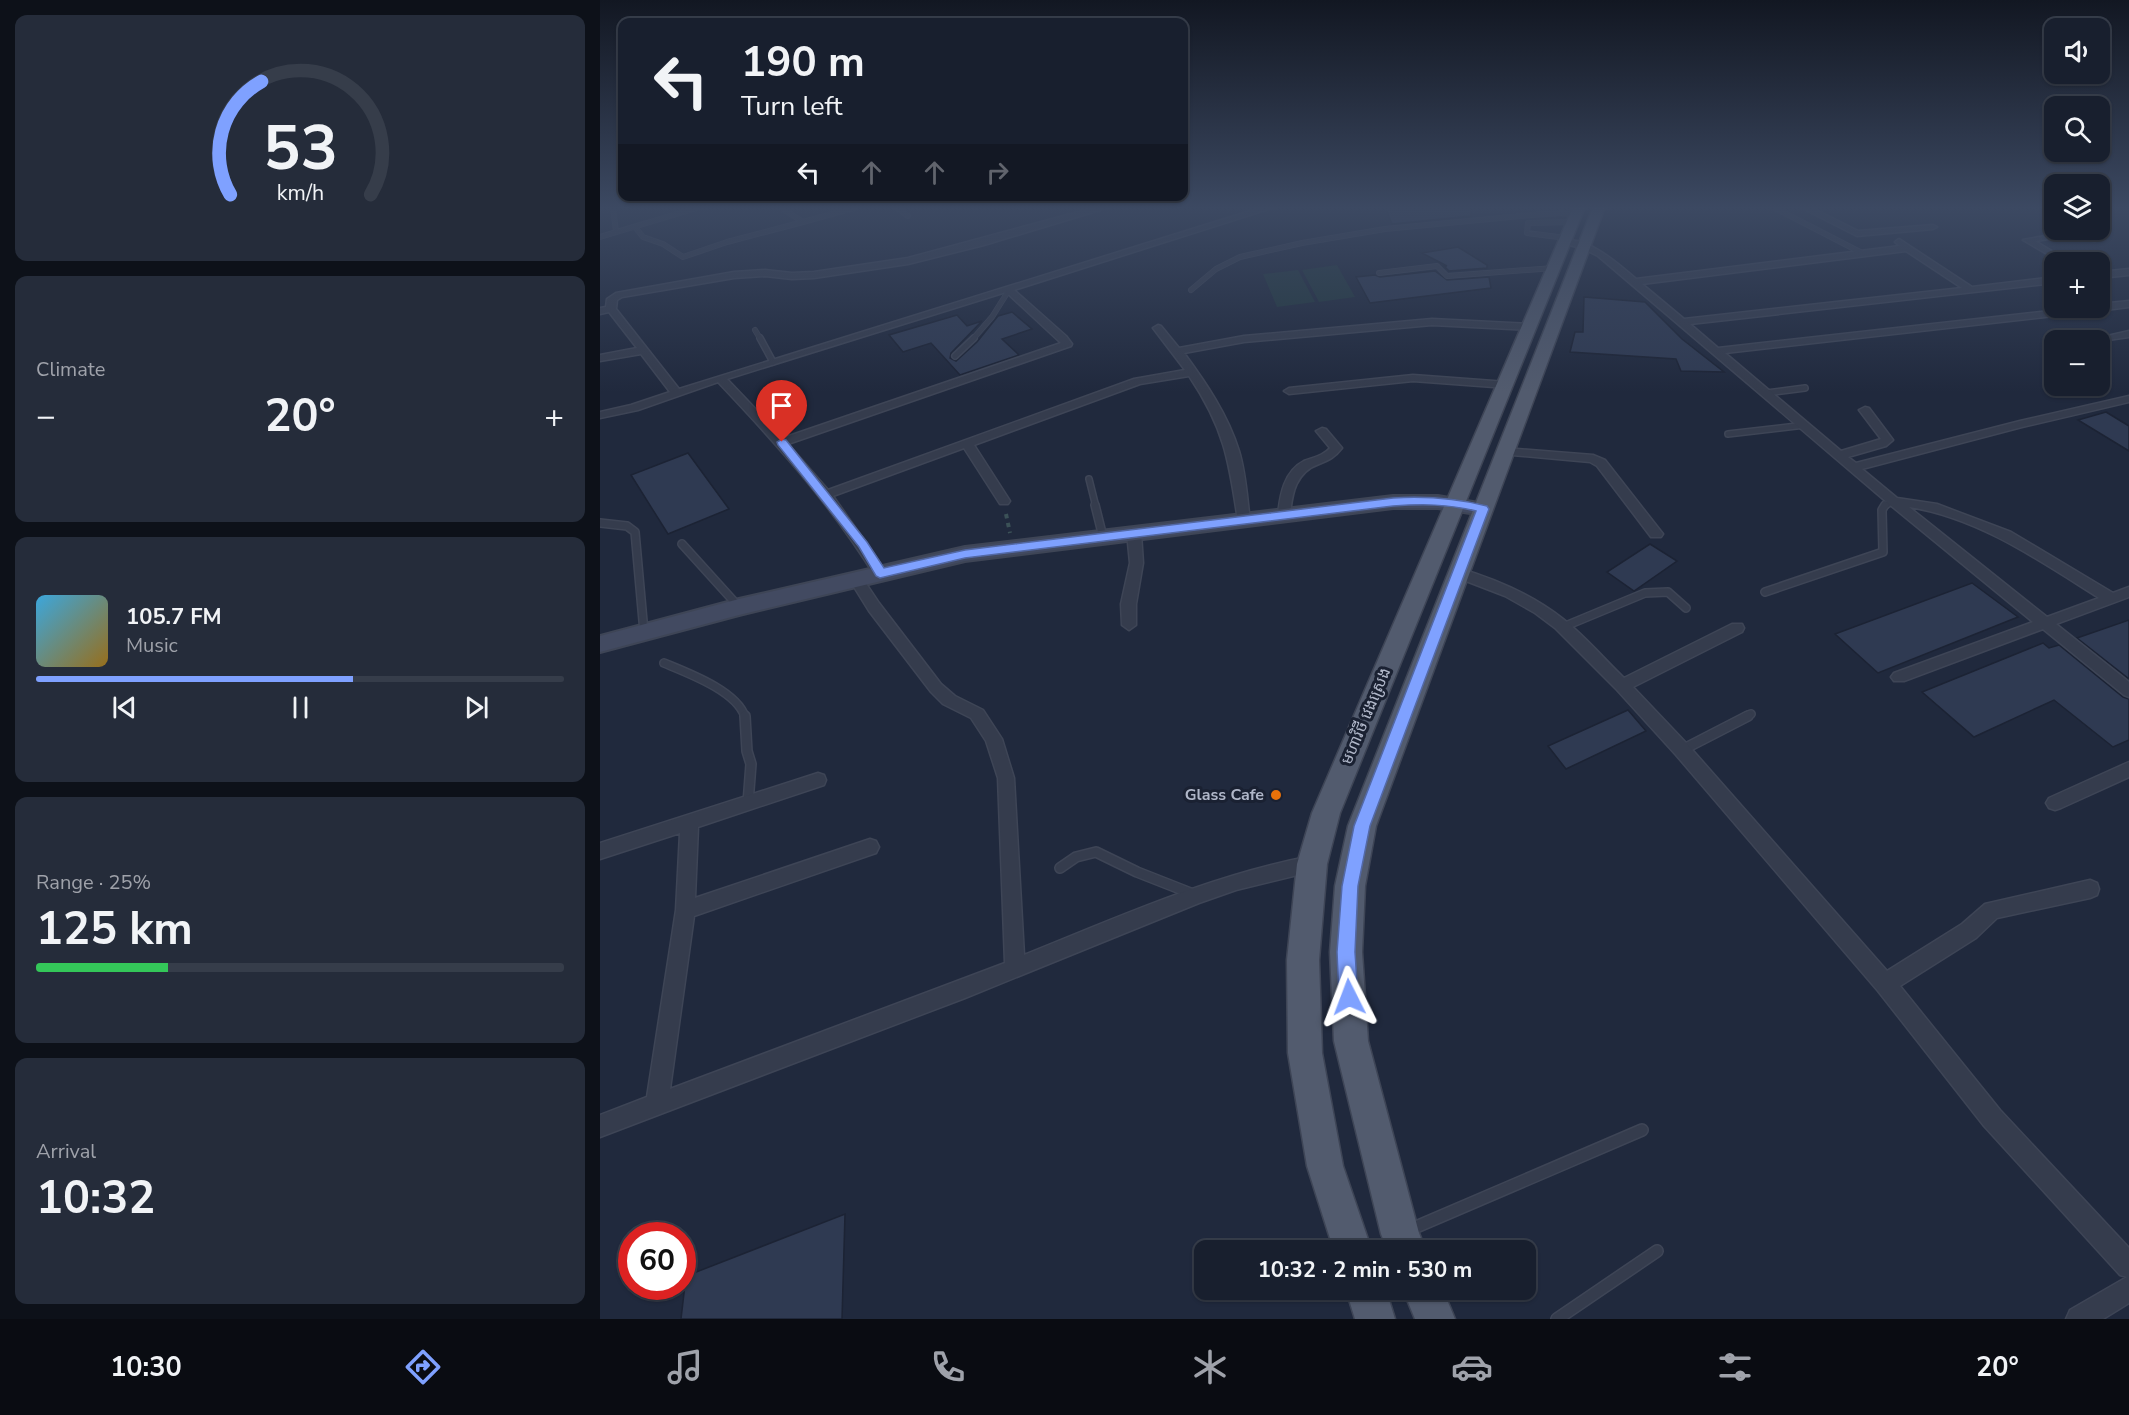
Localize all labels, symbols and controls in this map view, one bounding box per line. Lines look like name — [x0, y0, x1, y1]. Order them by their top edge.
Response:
map controls — [2044, 18, 2110, 396]
button: sound — [2044, 18, 2110, 84]
text: 190 m — [741, 34, 865, 91]
icon: left — [642, 42, 720, 120]
text: Turn left — [741, 88, 842, 125]
button: search — [2044, 96, 2110, 162]
text: 53 — [263, 106, 337, 191]
icon: left — [792, 156, 825, 189]
icon: ahead — [855, 156, 888, 189]
icon: ahead — [918, 156, 951, 189]
icon: right — [981, 156, 1014, 189]
button: layers — [2044, 174, 2110, 240]
text: km/h — [276, 178, 324, 208]
button: + — [2044, 252, 2110, 318]
button: − — [2044, 330, 2110, 396]
text: Climate — [36, 356, 105, 383]
pin — [756, 380, 807, 442]
text: 20° — [264, 386, 336, 447]
icon: arrive — [765, 389, 798, 422]
text: − — [36, 394, 56, 439]
text: + — [544, 394, 564, 439]
text: 105.7 FM — [126, 602, 222, 632]
text: Music — [126, 632, 178, 659]
street label: មហាវិថី វេងស្រេង — [1335, 664, 1396, 768]
icon: previous — [108, 691, 141, 724]
icon: pause — [284, 691, 317, 724]
icon: next — [460, 691, 493, 724]
place label: Glass Cafe — [1185, 784, 1264, 806]
marker: Glass Cafe — [1269, 788, 1283, 802]
text: Range · 25% — [36, 869, 151, 896]
text: 125 km — [36, 899, 193, 960]
position arrow — [1317, 965, 1381, 1029]
text: Arrival — [36, 1138, 96, 1165]
text: 10:32 — [36, 1168, 155, 1229]
speed limit sign: 60 — [618, 1222, 696, 1300]
text: 10:32 · 2 min · 530 m — [1258, 1255, 1472, 1285]
icon: directions — [402, 1346, 444, 1388]
icon: music — [664, 1346, 706, 1388]
icon: phone — [927, 1346, 969, 1388]
icon: climate — [1189, 1346, 1231, 1388]
icon: car — [1451, 1346, 1493, 1388]
icon: filters — [1714, 1346, 1756, 1388]
text: 10:30 — [110, 1349, 182, 1386]
text: 20° — [1976, 1349, 2019, 1386]

